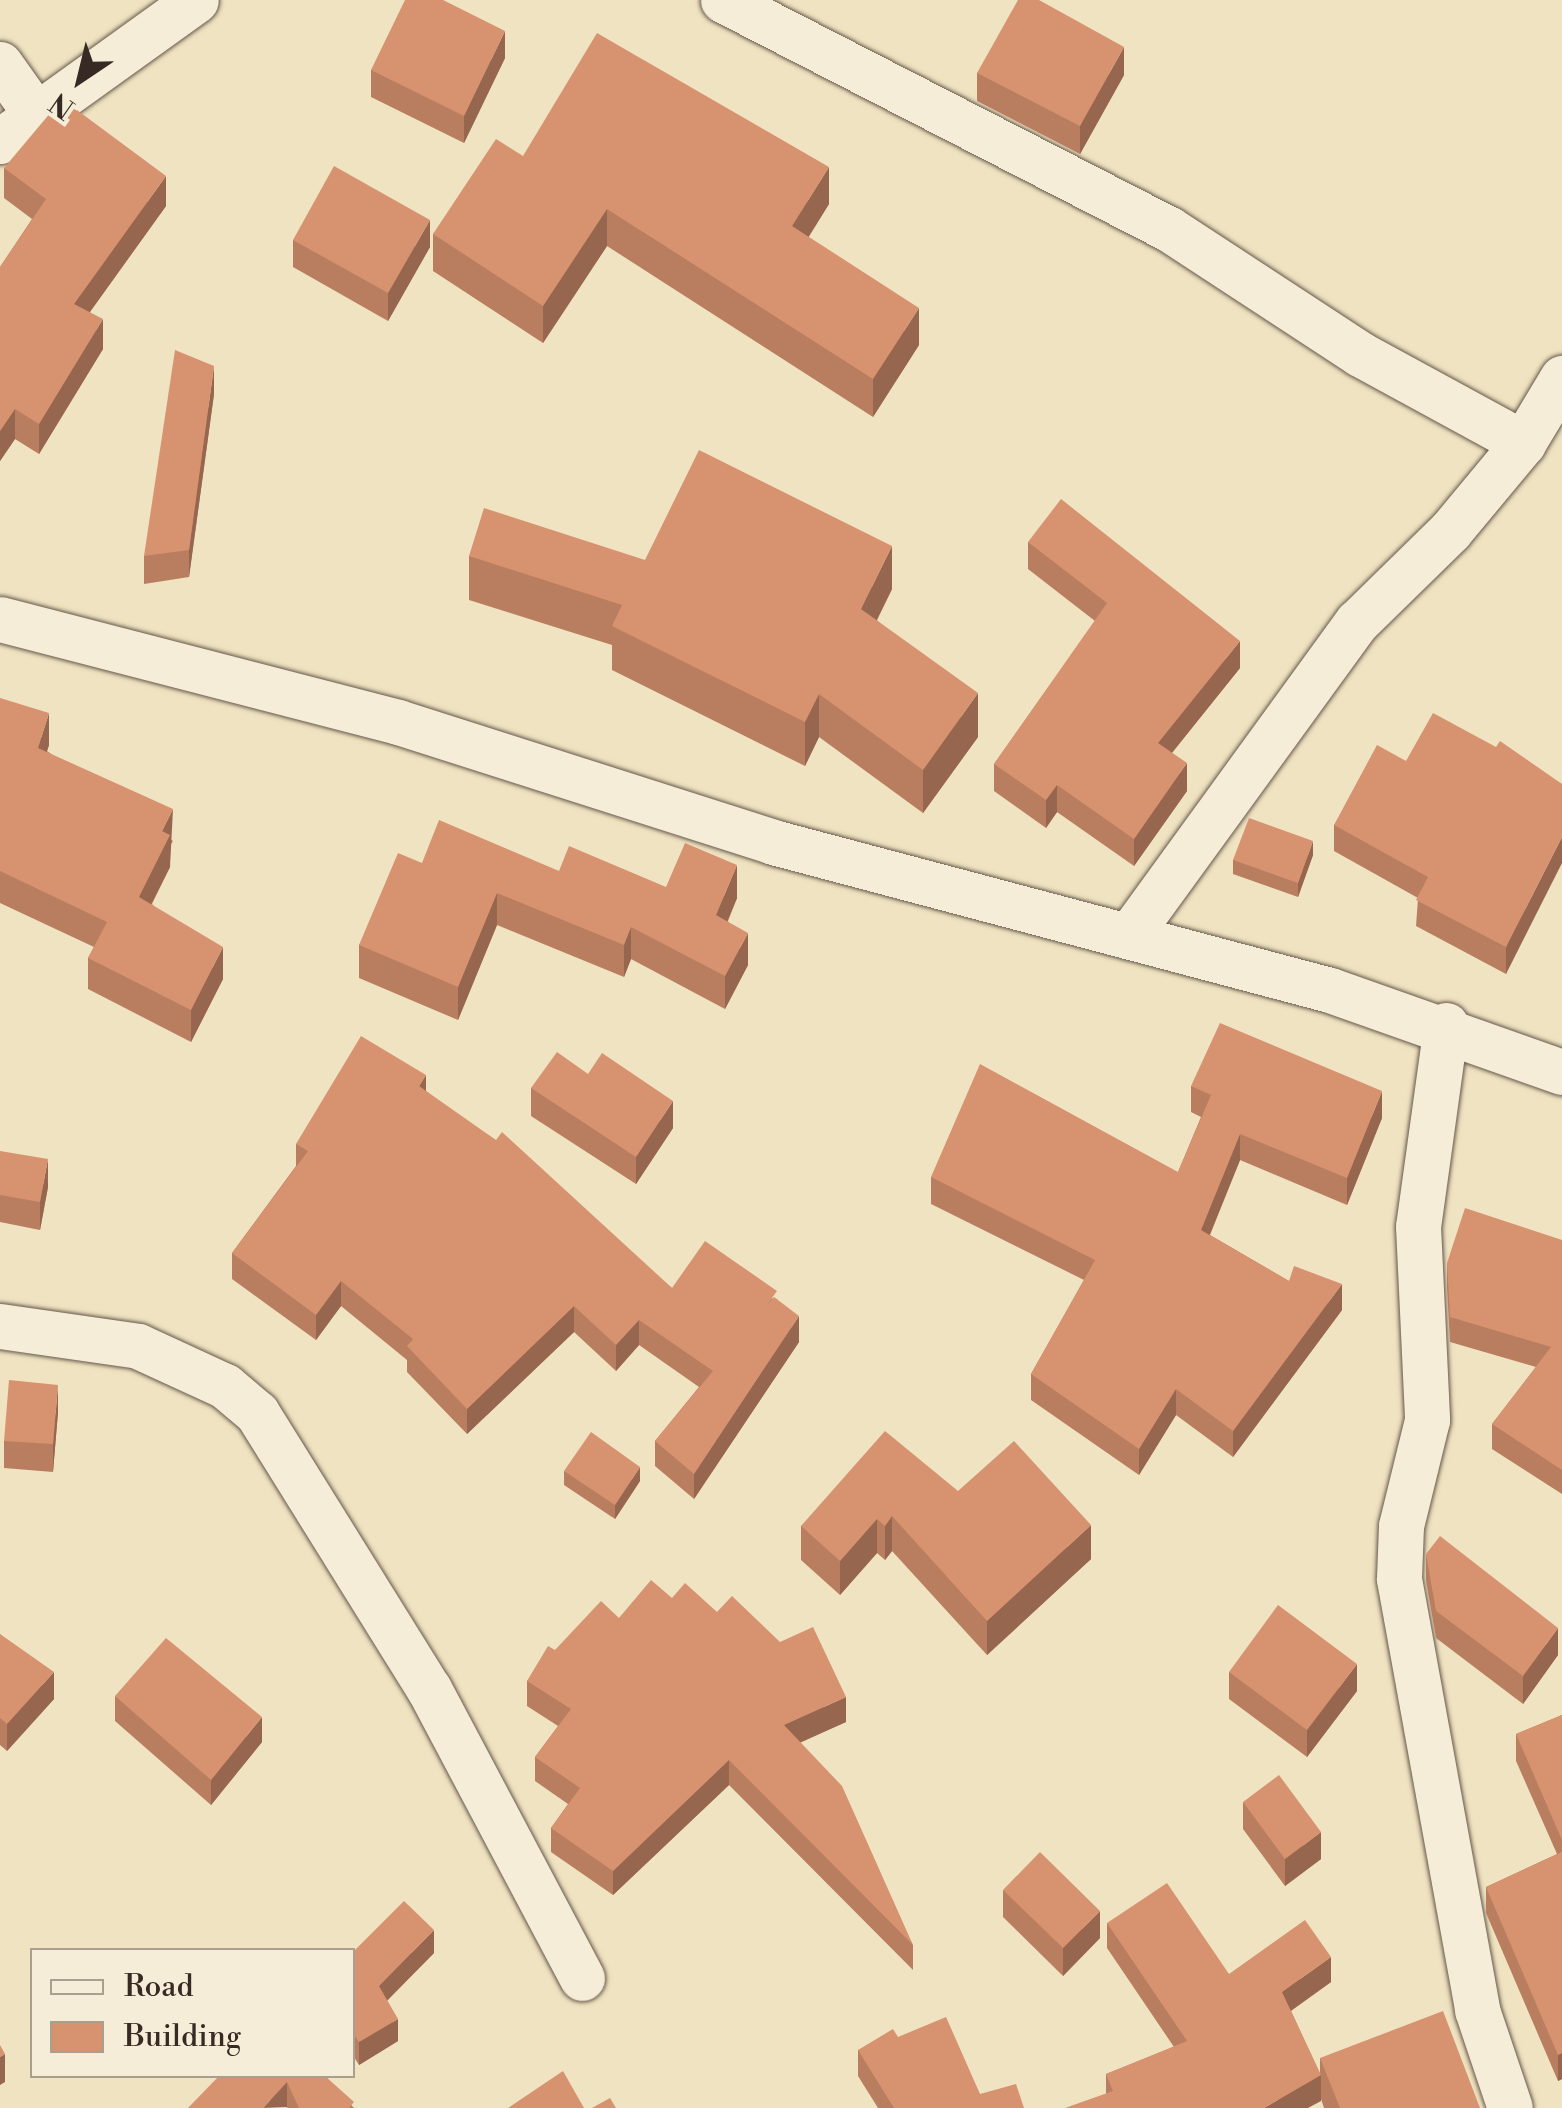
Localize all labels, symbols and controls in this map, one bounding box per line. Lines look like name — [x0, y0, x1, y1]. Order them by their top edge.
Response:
north arrow — [30, 30, 130, 130]
text: N — [43, 84, 82, 126]
legend — [30, 1948, 355, 2078]
text: Road — [124, 1968, 194, 2006]
text: Building — [124, 2018, 241, 2056]

